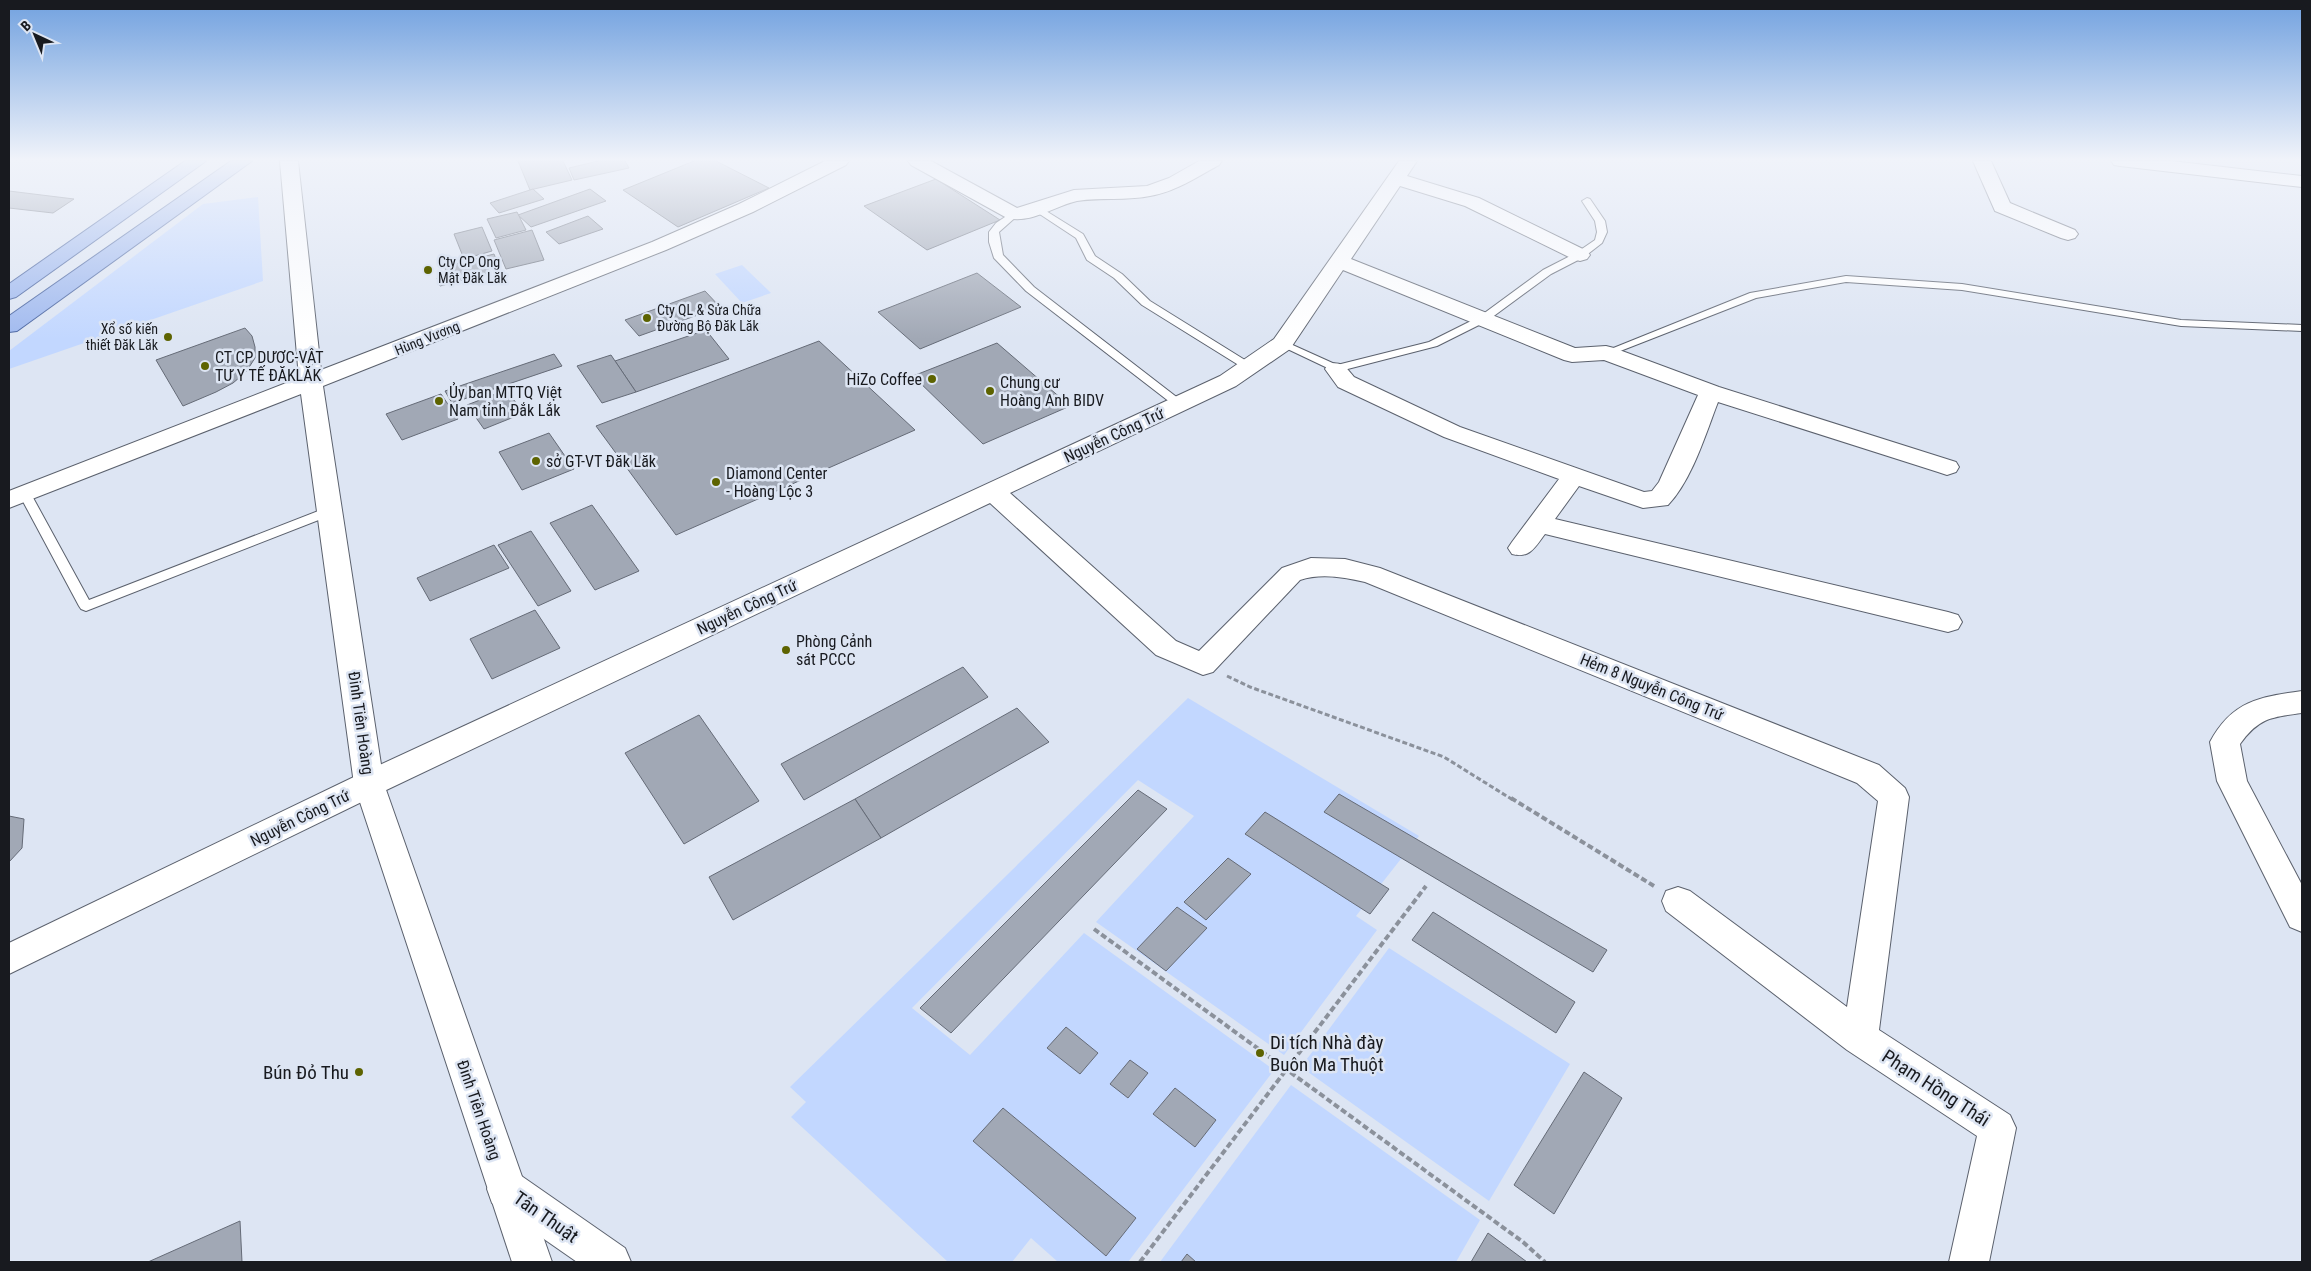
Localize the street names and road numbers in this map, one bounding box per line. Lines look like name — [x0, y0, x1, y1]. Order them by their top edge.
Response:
street label: Hùng Vương — [392, 318, 462, 358]
street label: Nguyễn Công Trứ — [1061, 403, 1167, 467]
street label: Nguyễn Công Trứ — [694, 575, 800, 639]
street label: Hẻm 8 Nguyễn Công Trứ — [1577, 649, 1727, 725]
street label: Đinh Tiên Hoàng — [344, 670, 378, 776]
street label: Nguyễn Công Trứ — [247, 786, 353, 850]
street label: Phạm Hồng Thái — [1878, 1045, 1994, 1131]
street label: Đinh Tiên Hoàng — [453, 1058, 505, 1162]
street label: Tân Thuật — [509, 1186, 583, 1248]

